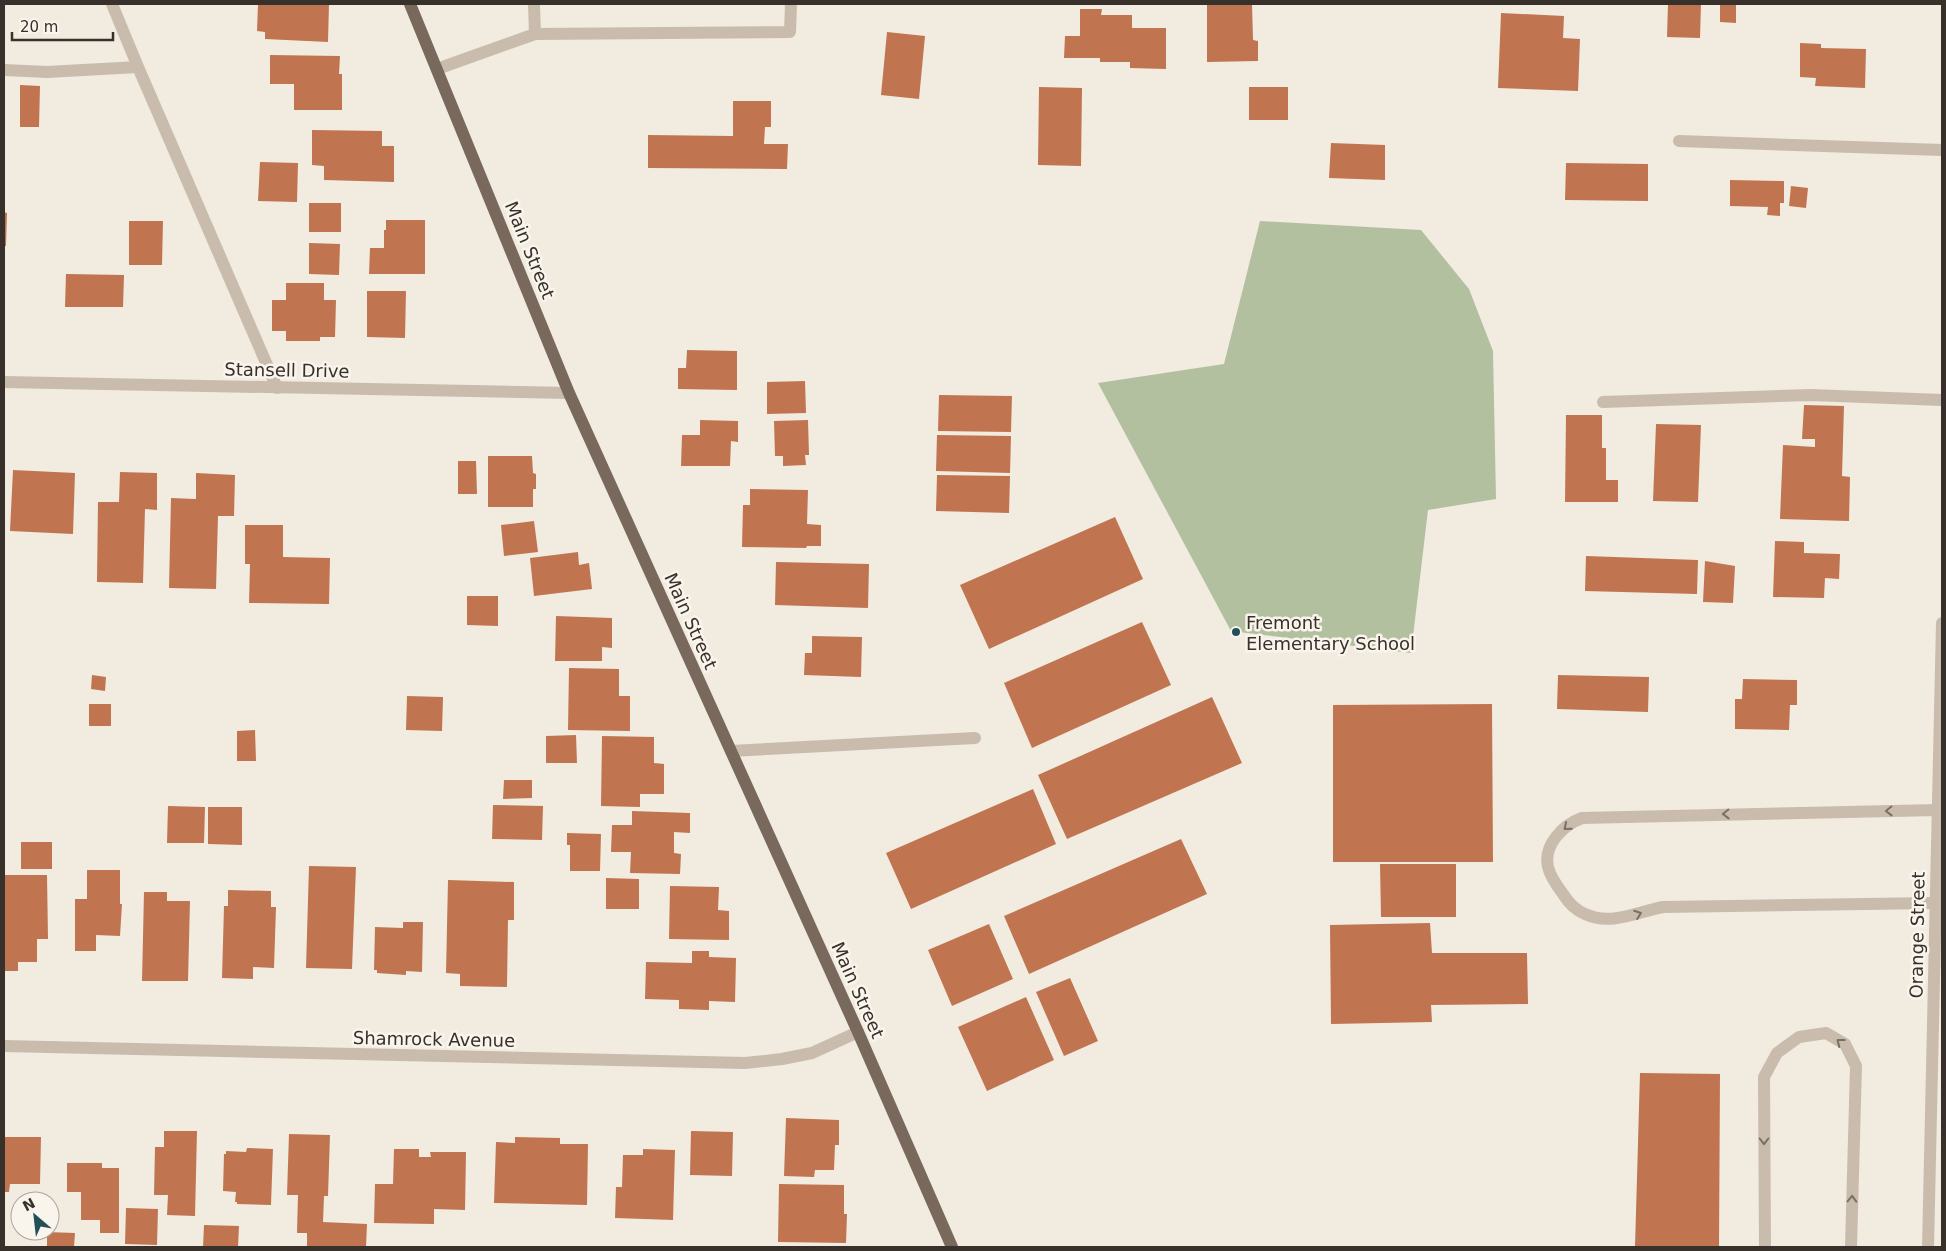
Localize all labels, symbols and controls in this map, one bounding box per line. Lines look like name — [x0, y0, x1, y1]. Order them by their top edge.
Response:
scale bar — [12, 10, 114, 42]
text: 20 m — [20, 18, 58, 36]
street label: Main Street — [501, 198, 559, 302]
street label: Stansell Drive — [224, 358, 350, 382]
street label: Main Street — [660, 570, 722, 672]
place label: Fremont Elementary School — [1246, 612, 1415, 654]
marker: Fremont Elementary School — [1230, 626, 1242, 638]
one-way arrow — [1885, 806, 1892, 816]
one-way arrow — [1722, 809, 1730, 820]
one-way arrow — [1563, 821, 1572, 830]
street label: Orange Street — [1905, 871, 1929, 999]
one-way arrow — [1633, 909, 1641, 919]
street label: Main Street — [827, 939, 889, 1041]
street label: Shamrock Avenue — [353, 1027, 515, 1051]
one-way arrow — [1836, 1039, 1845, 1048]
one-way arrow — [1759, 1137, 1769, 1145]
north arrow — [10, 1191, 60, 1241]
one-way arrow — [1847, 1194, 1858, 1202]
text: N — [20, 1195, 38, 1214]

